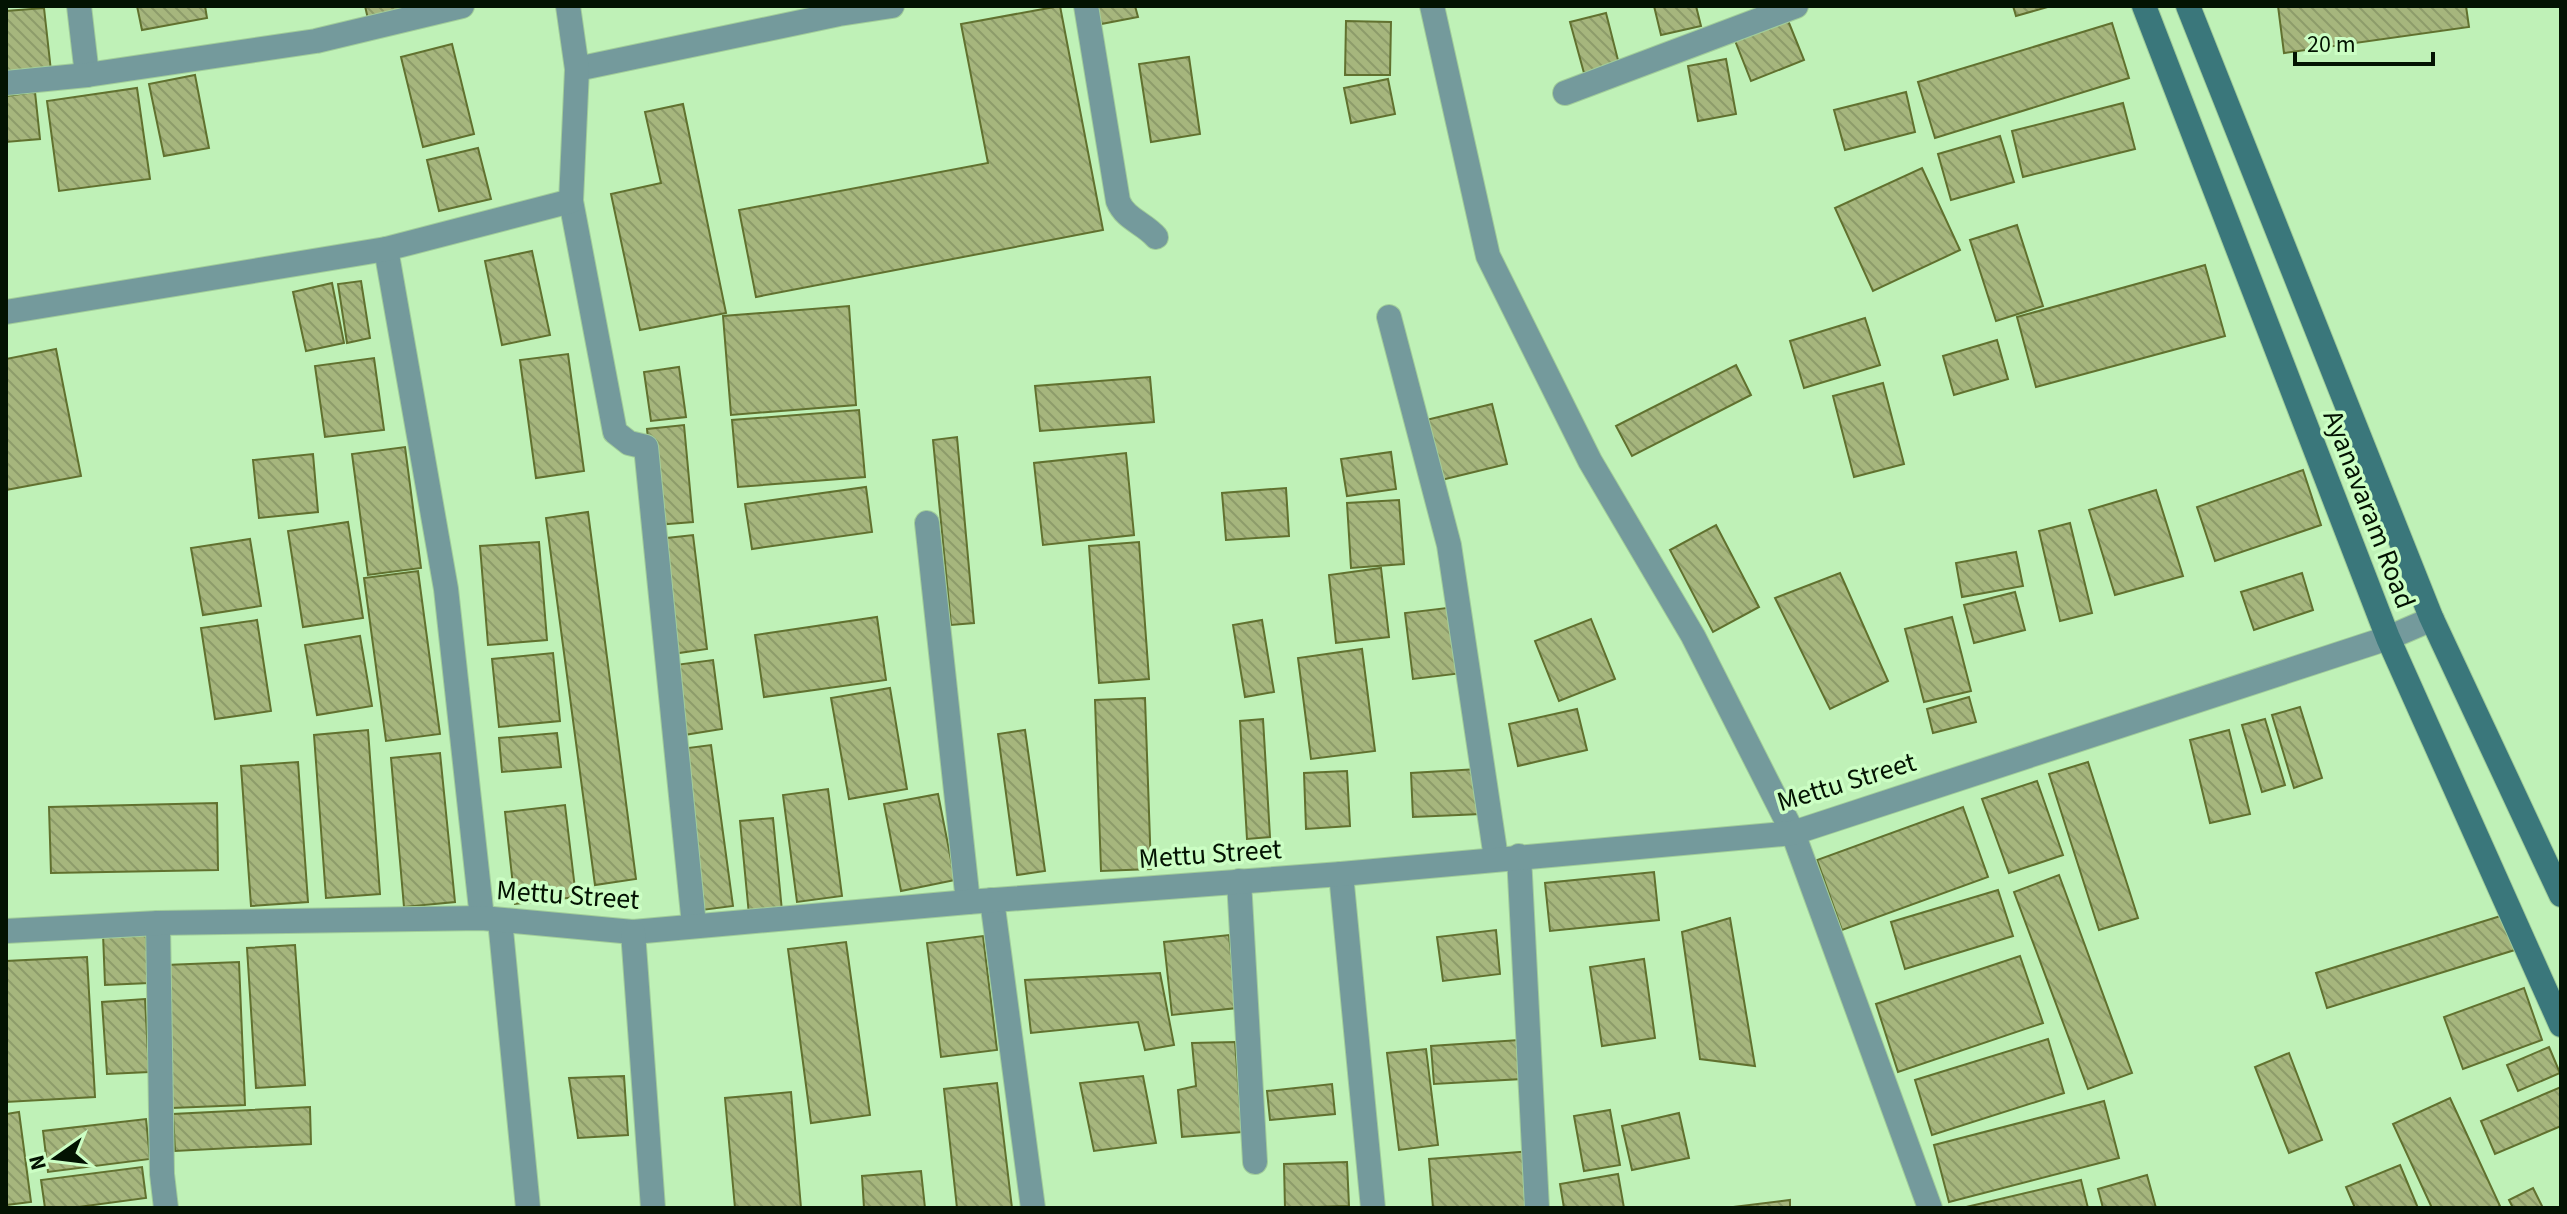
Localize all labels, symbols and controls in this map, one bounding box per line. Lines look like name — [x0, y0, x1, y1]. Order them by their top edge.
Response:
scale bar — [2295, 16, 2433, 66]
text: 20 m — [2307, 27, 2356, 62]
street label: Ayanavaram Road — [2313, 404, 2425, 614]
street label: Mettu Street — [1772, 742, 1921, 822]
street label: Mettu Street — [1137, 829, 1283, 879]
street label: Mettu Street — [495, 870, 641, 920]
north arrow — [16, 1118, 96, 1198]
text: N — [20, 1152, 55, 1174]

